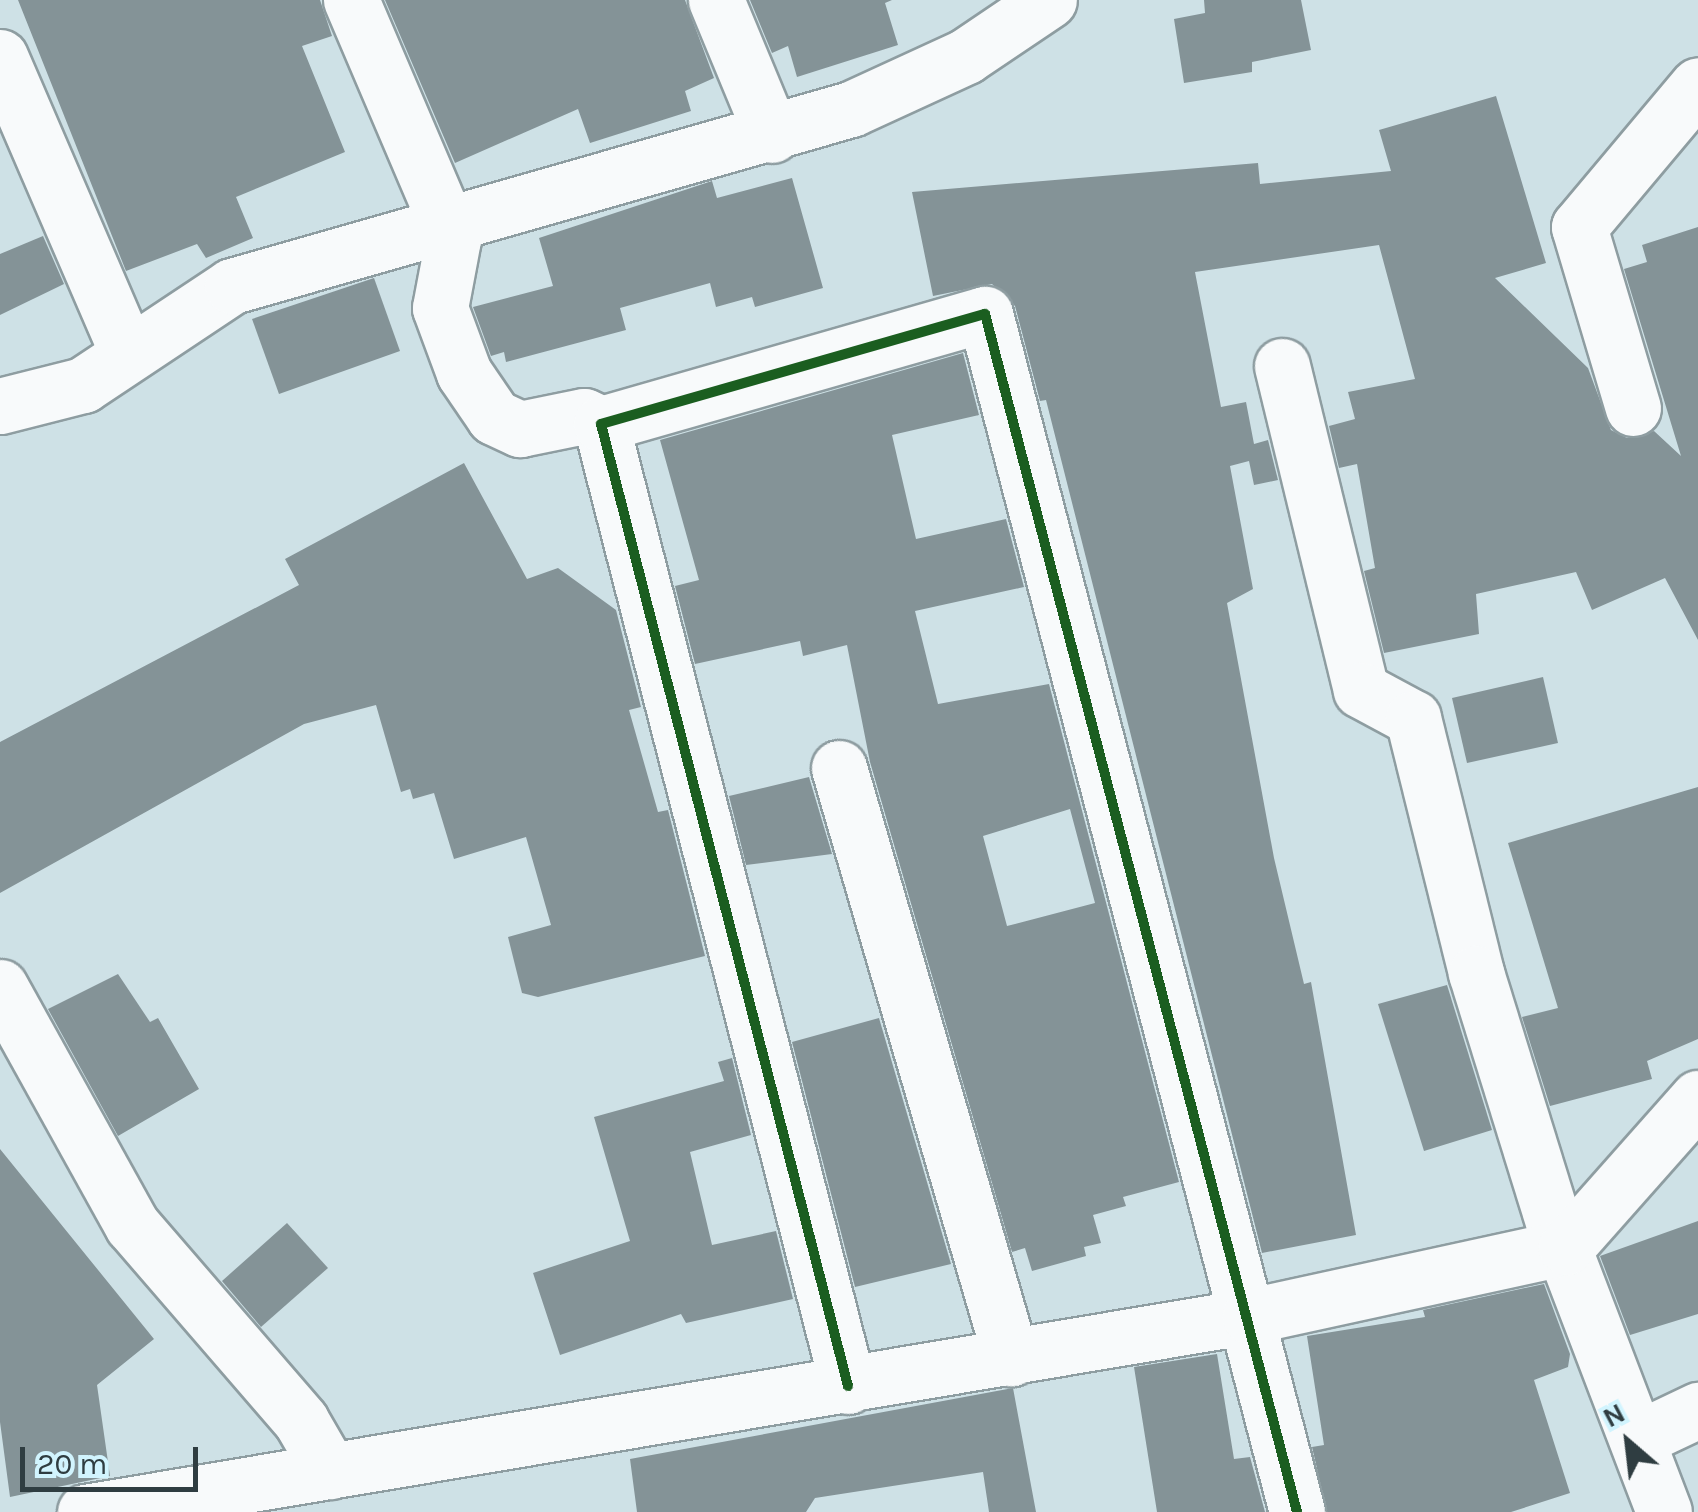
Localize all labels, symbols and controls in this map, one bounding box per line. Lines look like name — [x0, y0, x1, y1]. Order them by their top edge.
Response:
north arrow — [1578, 1392, 1678, 1492]
text: N — [1597, 1396, 1630, 1434]
scale bar — [25, 1427, 202, 1489]
text: 20 m — [37, 1446, 107, 1482]

